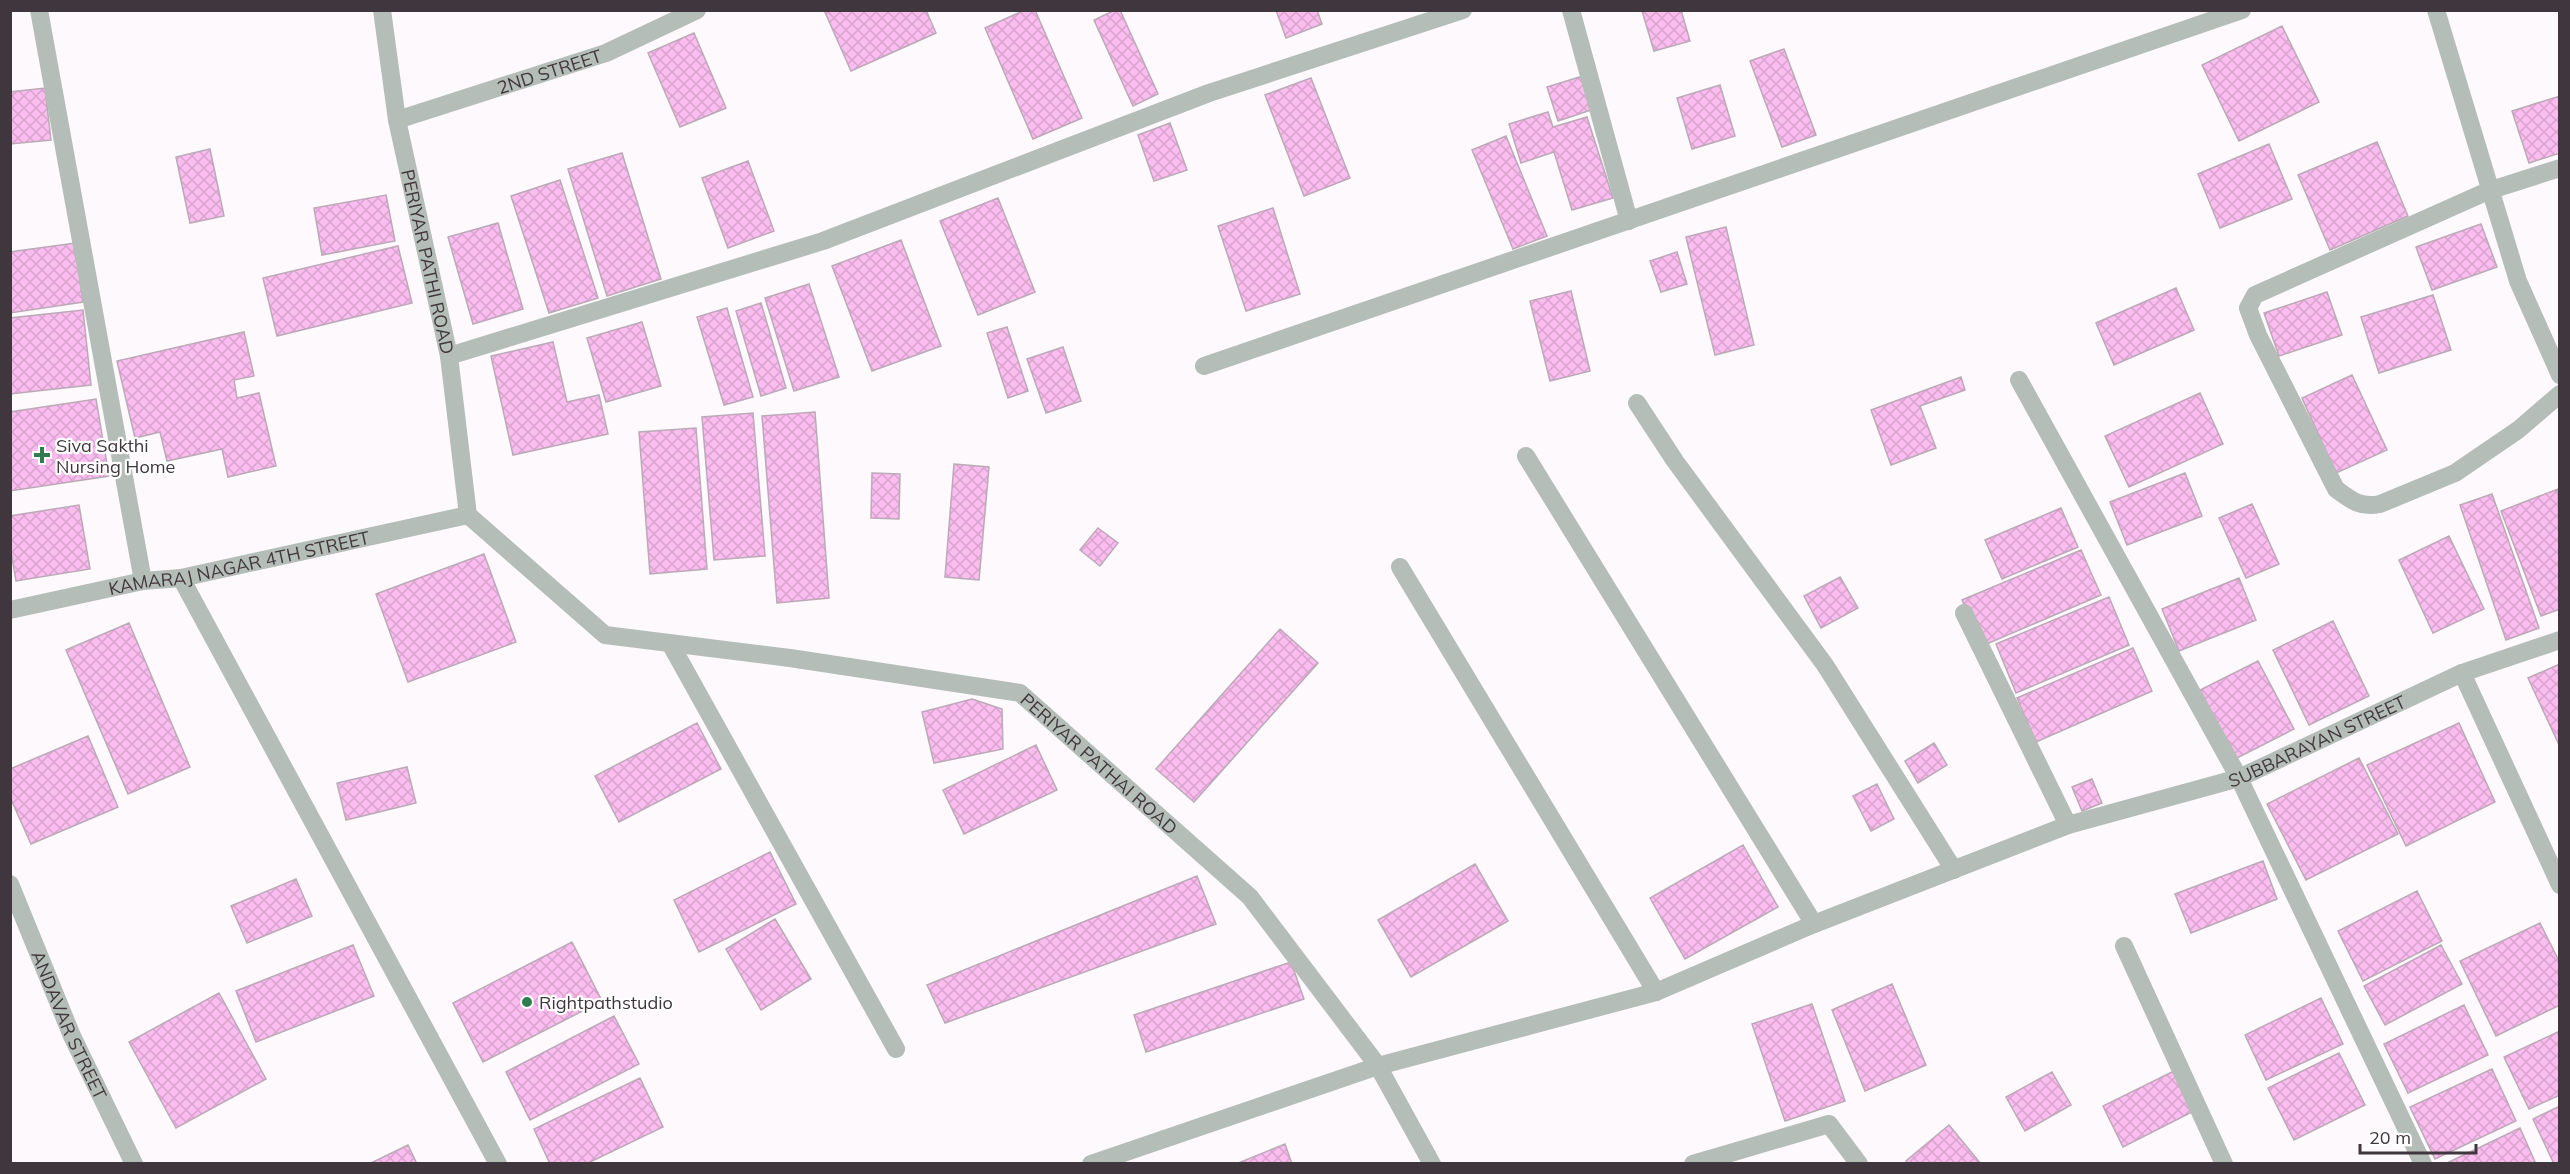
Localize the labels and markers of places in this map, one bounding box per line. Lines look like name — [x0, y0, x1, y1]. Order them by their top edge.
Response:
place label: Siva Sakthi Nursing Home — [56, 434, 175, 478]
marker: Siva Sakthi Nursing Home — [33, 446, 51, 464]
place label: Rightpathstudio — [539, 991, 673, 1014]
marker: Rightpathstudio — [520, 995, 534, 1009]

